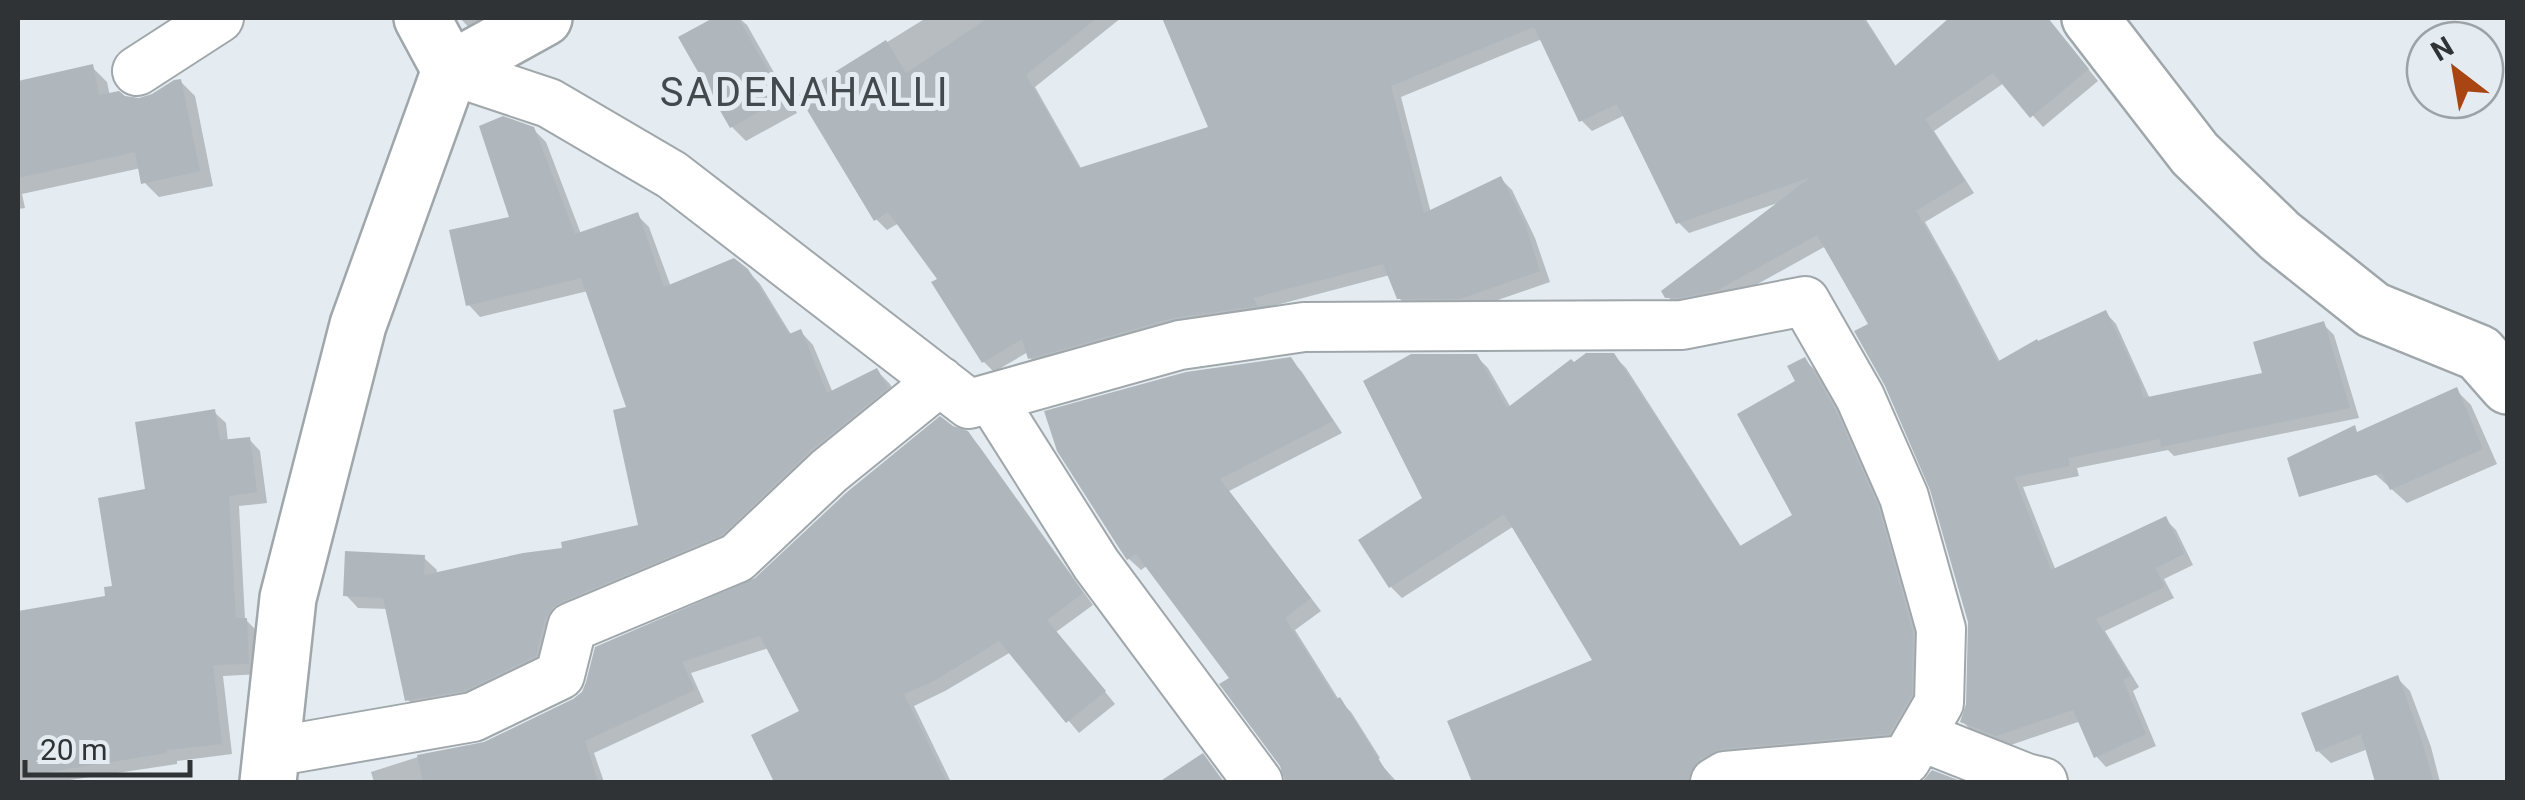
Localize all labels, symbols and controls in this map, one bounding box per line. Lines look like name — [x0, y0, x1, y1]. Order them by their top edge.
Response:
north arrow — [2405, 20, 2505, 120]
text: N — [2425, 30, 2459, 68]
district label: SADENAHALLI — [660, 69, 950, 116]
scale bar — [25, 715, 190, 777]
text: 20 m — [40, 732, 107, 767]

